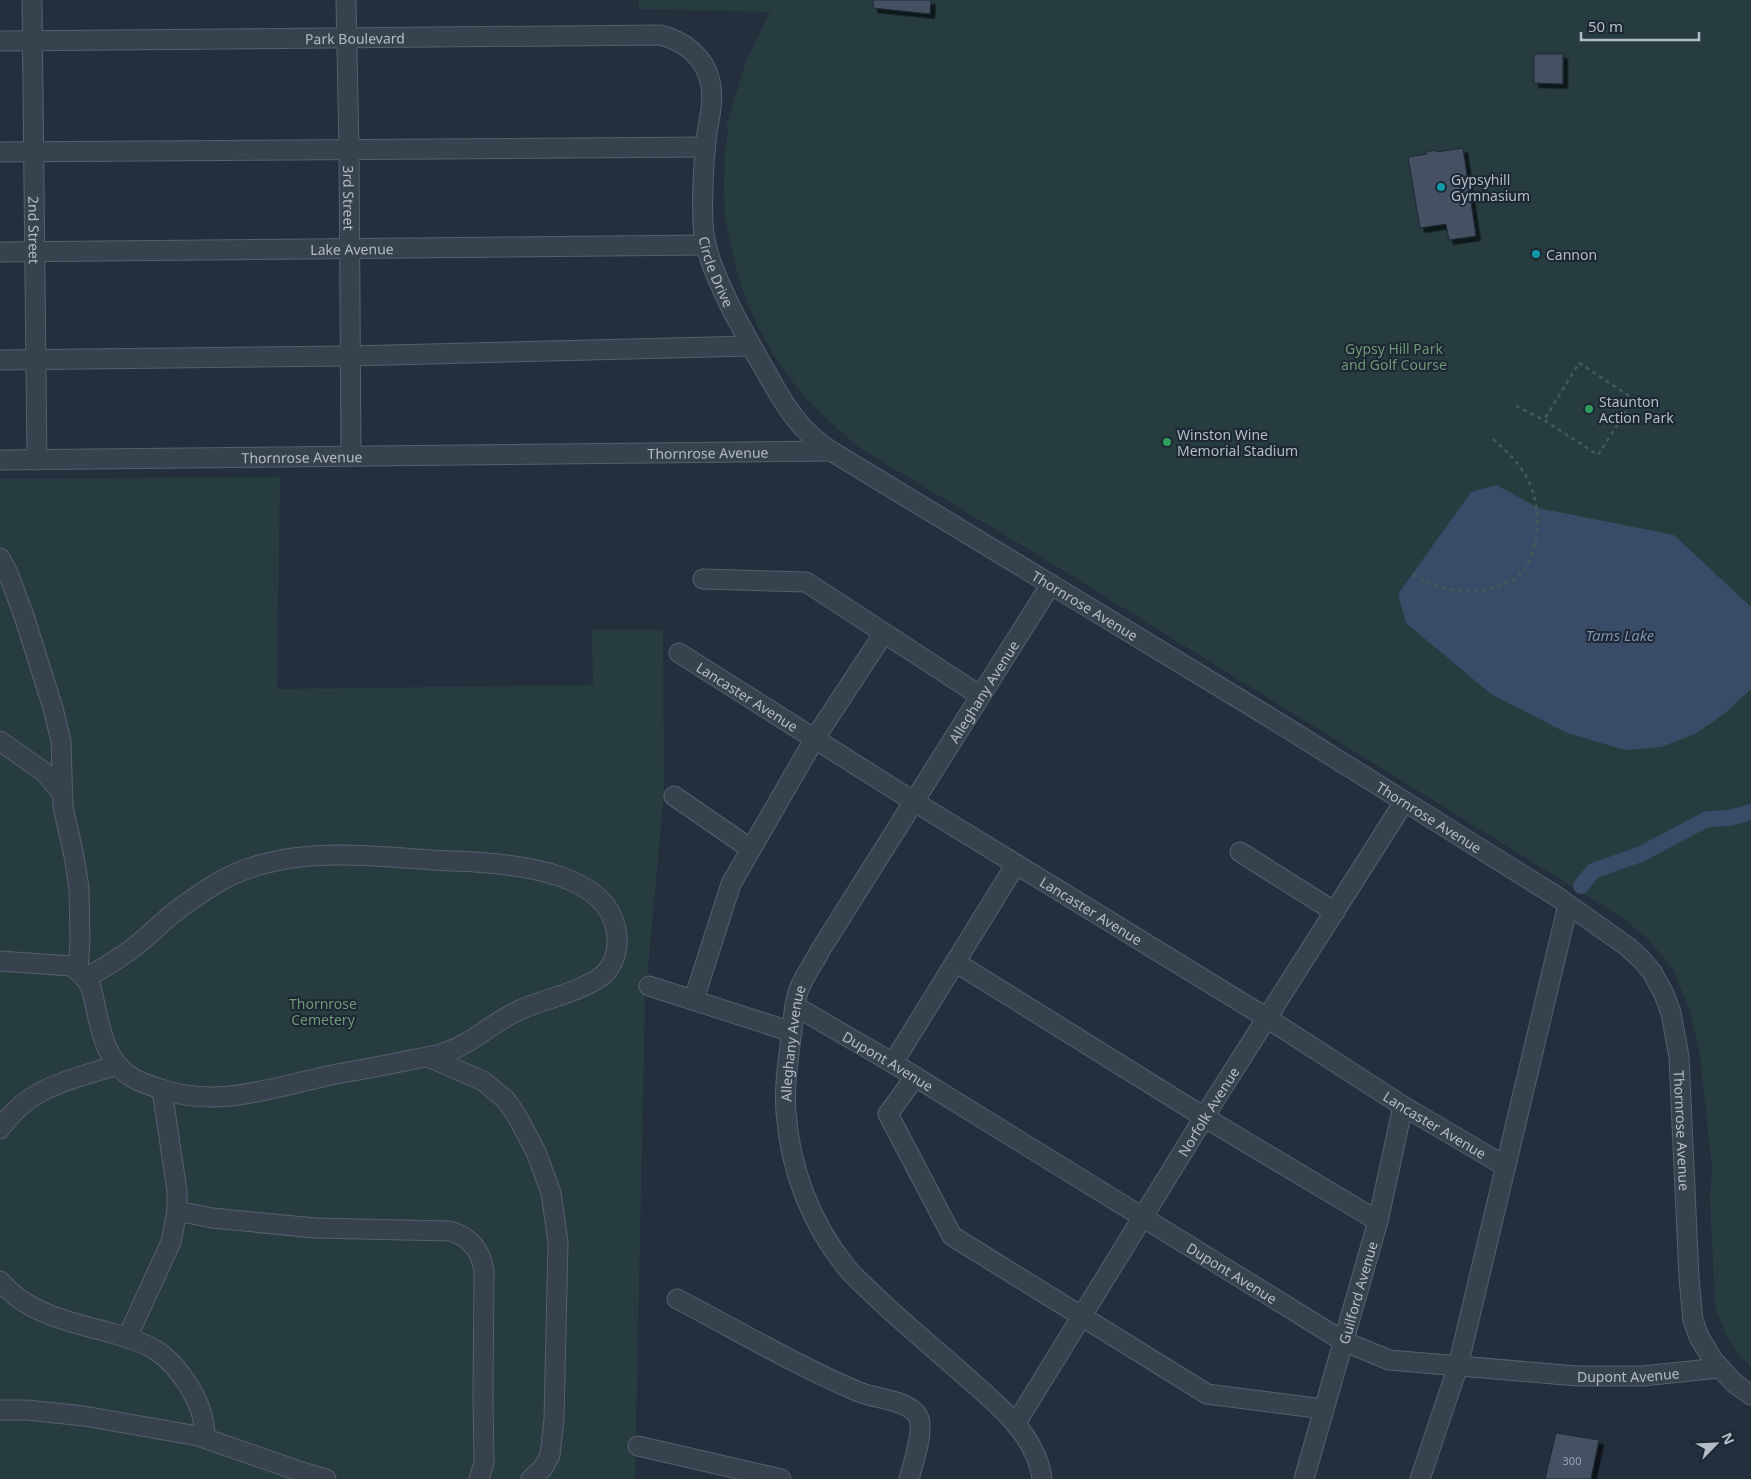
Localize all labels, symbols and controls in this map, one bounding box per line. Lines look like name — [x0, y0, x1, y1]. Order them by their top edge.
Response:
scale bar — [1581, 10, 1698, 42]
text: 50 m — [1588, 16, 1623, 36]
street label: Park Boulevard — [305, 28, 405, 48]
street label: 3rd Street — [340, 165, 359, 230]
place label: Gypsyhill Gymnasium — [1451, 170, 1530, 205]
marker: Gypsyhill Gymnasium — [1435, 181, 1447, 193]
street label: 2nd Street — [25, 196, 44, 264]
street label: Circle Drive — [695, 235, 739, 310]
street label: Lake Avenue — [310, 239, 394, 258]
place label: Cannon — [1546, 245, 1597, 264]
marker: Cannon — [1530, 248, 1542, 260]
park label: Gypsy Hill Park and Golf Course — [1341, 339, 1447, 374]
place label: Staunton Action Park — [1599, 392, 1674, 427]
marker: Staunton Action Park — [1583, 403, 1595, 415]
place label: Winston Wine Memorial Stadium — [1177, 425, 1298, 460]
marker: Winston Wine Memorial Stadium — [1161, 436, 1173, 448]
street label: Thornrose Avenue — [647, 442, 769, 462]
street label: Thornrose Avenue — [241, 447, 363, 467]
street label: Thornrose Avenue — [1029, 566, 1142, 645]
water label: Tams Lake — [1586, 625, 1655, 645]
street label: Alleghany Avenue — [944, 636, 1023, 746]
street label: Lancaster Avenue — [693, 657, 802, 736]
street label: Thornrose Avenue — [1373, 777, 1486, 857]
street label: Lancaster Avenue — [1037, 872, 1146, 949]
street label: Alleghany Avenue — [776, 982, 809, 1102]
park label: Thornrose Cemetery — [289, 994, 357, 1029]
street label: Dupont Avenue — [839, 1026, 937, 1095]
street label: Norfolk Avenue — [1173, 1063, 1243, 1160]
street label: Thornrose Avenue — [1670, 1070, 1695, 1191]
street label: Lancaster Avenue — [1380, 1086, 1490, 1163]
street label: Dupont Avenue — [1184, 1237, 1281, 1308]
street label: Guilford Avenue — [1334, 1239, 1381, 1346]
street label: Dupont Avenue — [1577, 1363, 1680, 1386]
north arrow — [1691, 1419, 1741, 1469]
text: N — [1717, 1429, 1739, 1448]
house number: 300 — [1563, 1453, 1581, 1468]

